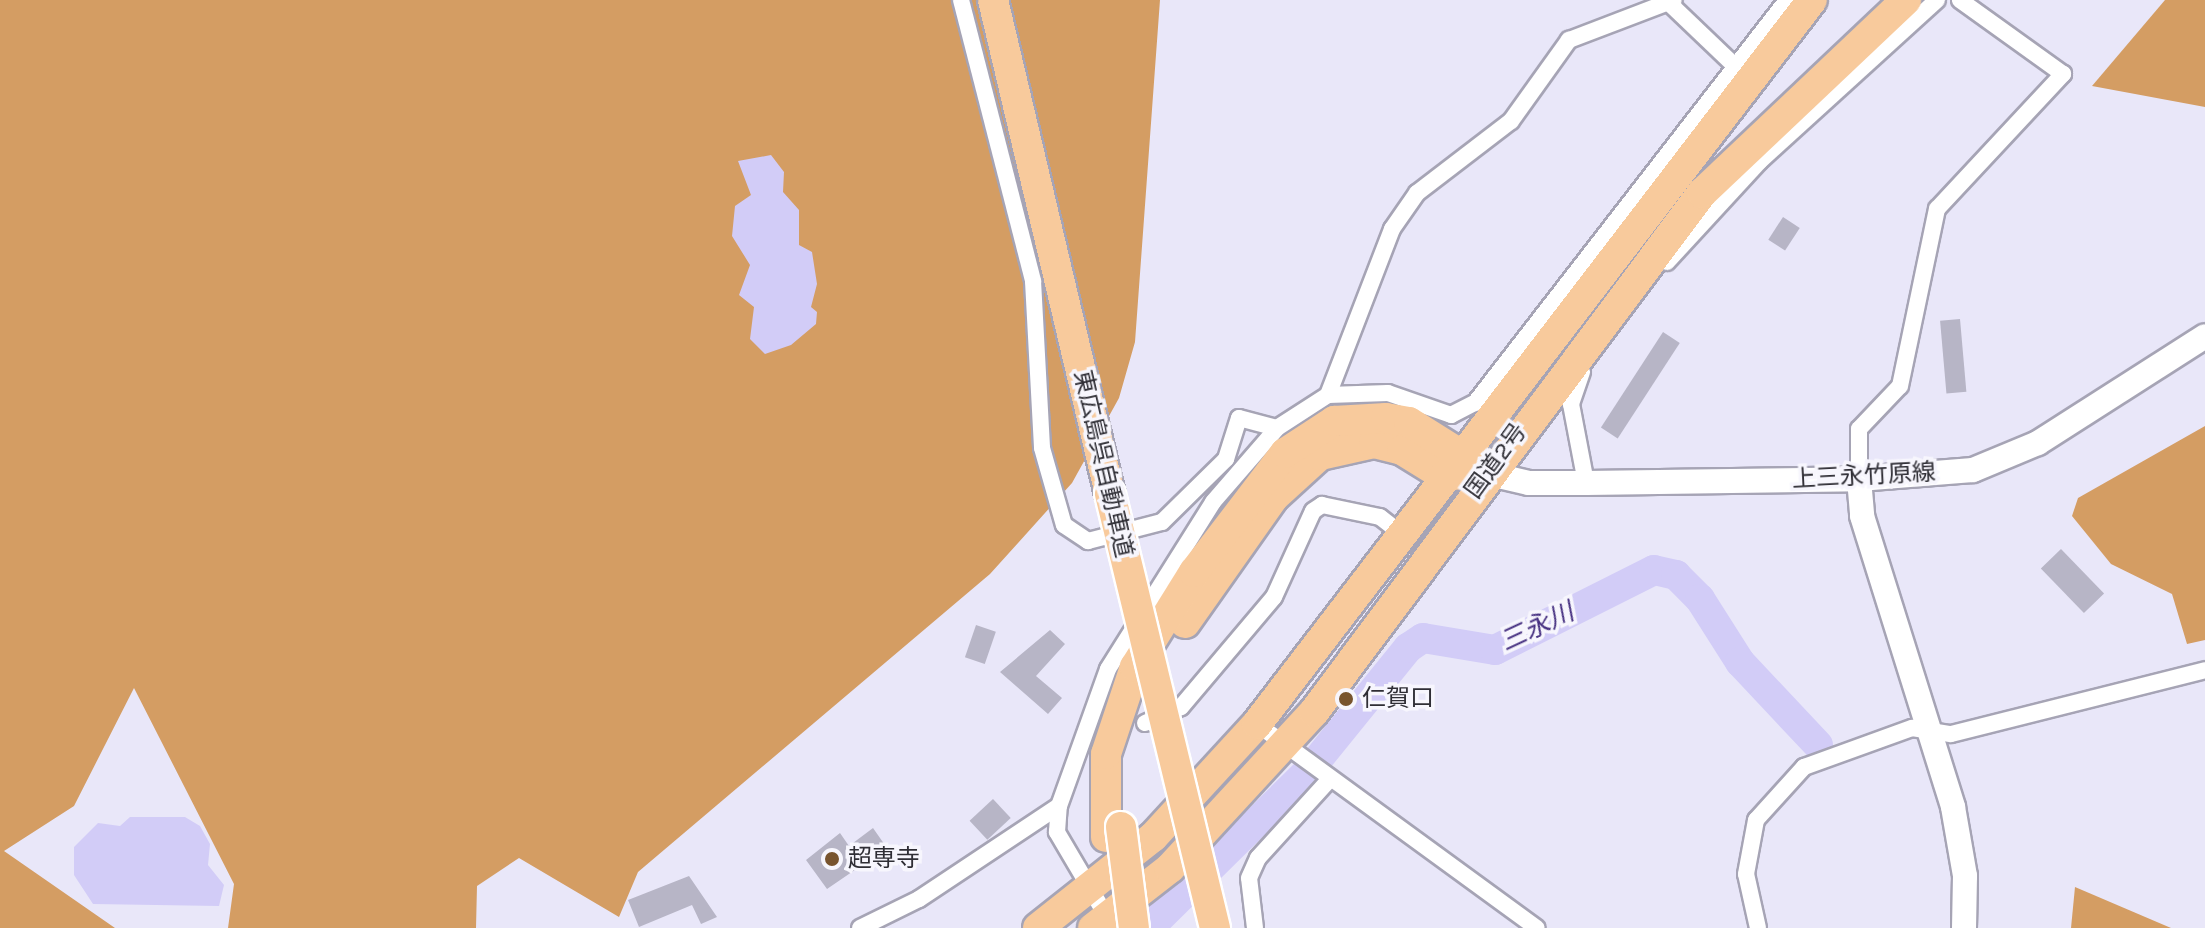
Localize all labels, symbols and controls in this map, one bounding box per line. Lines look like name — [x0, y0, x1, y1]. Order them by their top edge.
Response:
street label: 東広島呉自動車道 — [1067, 367, 1139, 561]
street label: 国道2号 — [1459, 418, 1533, 504]
street label: 上三永竹原線 — [1791, 458, 1937, 494]
water label: 三永川 — [1495, 596, 1579, 658]
place label: 仁賀口 — [1362, 685, 1434, 713]
marker: 仁賀口 — [1337, 690, 1355, 708]
place label: 超専寺 — [848, 845, 920, 873]
marker: 超専寺 — [823, 850, 841, 868]

